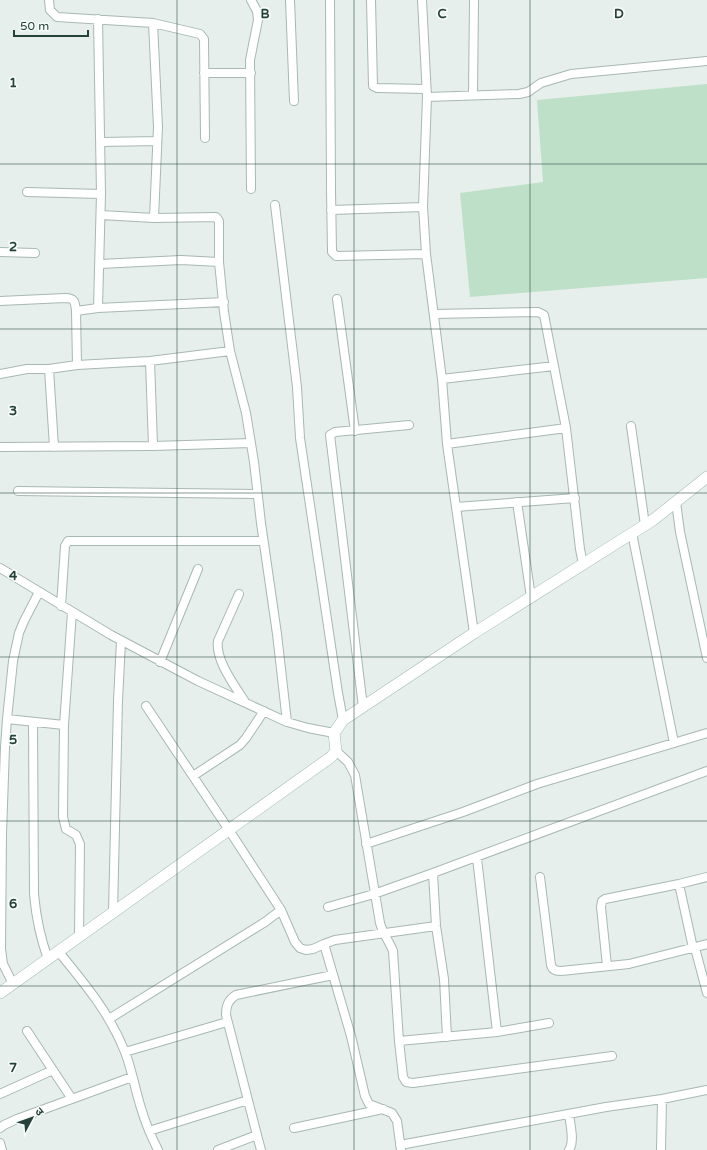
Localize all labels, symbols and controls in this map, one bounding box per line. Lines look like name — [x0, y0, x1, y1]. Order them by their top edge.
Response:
text: B — [260, 6, 270, 22]
text: C — [437, 6, 447, 22]
text: D — [614, 6, 624, 22]
scale bar — [14, 12, 88, 38]
text: 50 m — [20, 19, 49, 33]
text: 1 — [9, 75, 17, 91]
text: 2 — [9, 239, 17, 255]
text: 3 — [9, 403, 17, 419]
text: 4 — [9, 568, 18, 584]
text: 5 — [9, 732, 17, 748]
text: 6 — [9, 896, 17, 912]
text: 7 — [9, 1060, 17, 1076]
north arrow — [12, 1098, 52, 1138]
text: उ — [32, 1105, 47, 1119]

